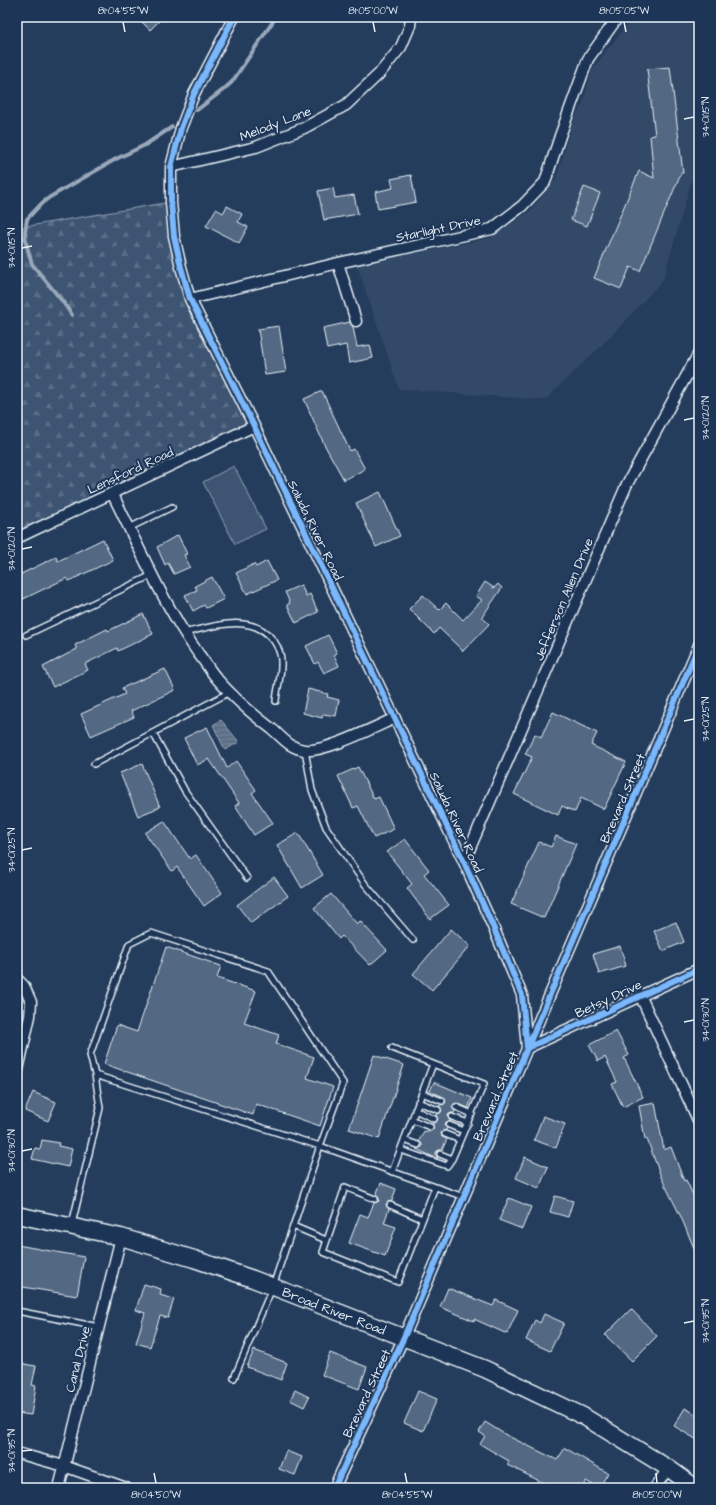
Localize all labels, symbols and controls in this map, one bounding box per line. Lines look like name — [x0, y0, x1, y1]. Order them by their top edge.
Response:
text: 81°04'55"W — [98, 4, 149, 18]
text: 81°05'00"W — [348, 4, 398, 18]
text: 81°05'05"W — [599, 4, 650, 18]
text: 34°01'15"N — [699, 97, 713, 137]
street label: Melody Lane — [237, 102, 314, 147]
street label: Starlight Drive — [394, 211, 483, 248]
text: 34°01'15"N — [5, 228, 19, 268]
text: 34°01'20"N — [699, 396, 713, 440]
street label: Lensford Road — [84, 443, 177, 499]
street label: Saluda River Road — [283, 477, 347, 584]
text: 34°01'20"N — [5, 527, 19, 571]
street label: Jefferson Allen Drive — [530, 535, 598, 663]
text: 34°01'25"N — [699, 697, 713, 741]
street label: Brevard Street — [596, 750, 650, 846]
street label: Saluda River Road — [425, 769, 487, 876]
text: 34°01'25"N — [5, 828, 19, 872]
street label: Betsy Drive — [572, 976, 645, 1023]
text: 34°01'30"N — [699, 998, 713, 1042]
street label: Brevard Street — [469, 1048, 523, 1144]
text: 34°01'30"N — [5, 1129, 19, 1173]
street label: Broad River Road — [280, 1283, 389, 1340]
text: 34°01'35"N — [699, 1299, 713, 1343]
street label: Canal Drive — [61, 1324, 95, 1394]
street label: Brevard Street — [338, 1345, 396, 1441]
text: 34°01'35"N — [5, 1429, 19, 1473]
text: 81°04'50"W — [131, 1488, 182, 1502]
text: 81°04'55"W — [382, 1488, 433, 1502]
text: 81°05'00"W — [632, 1488, 682, 1502]

